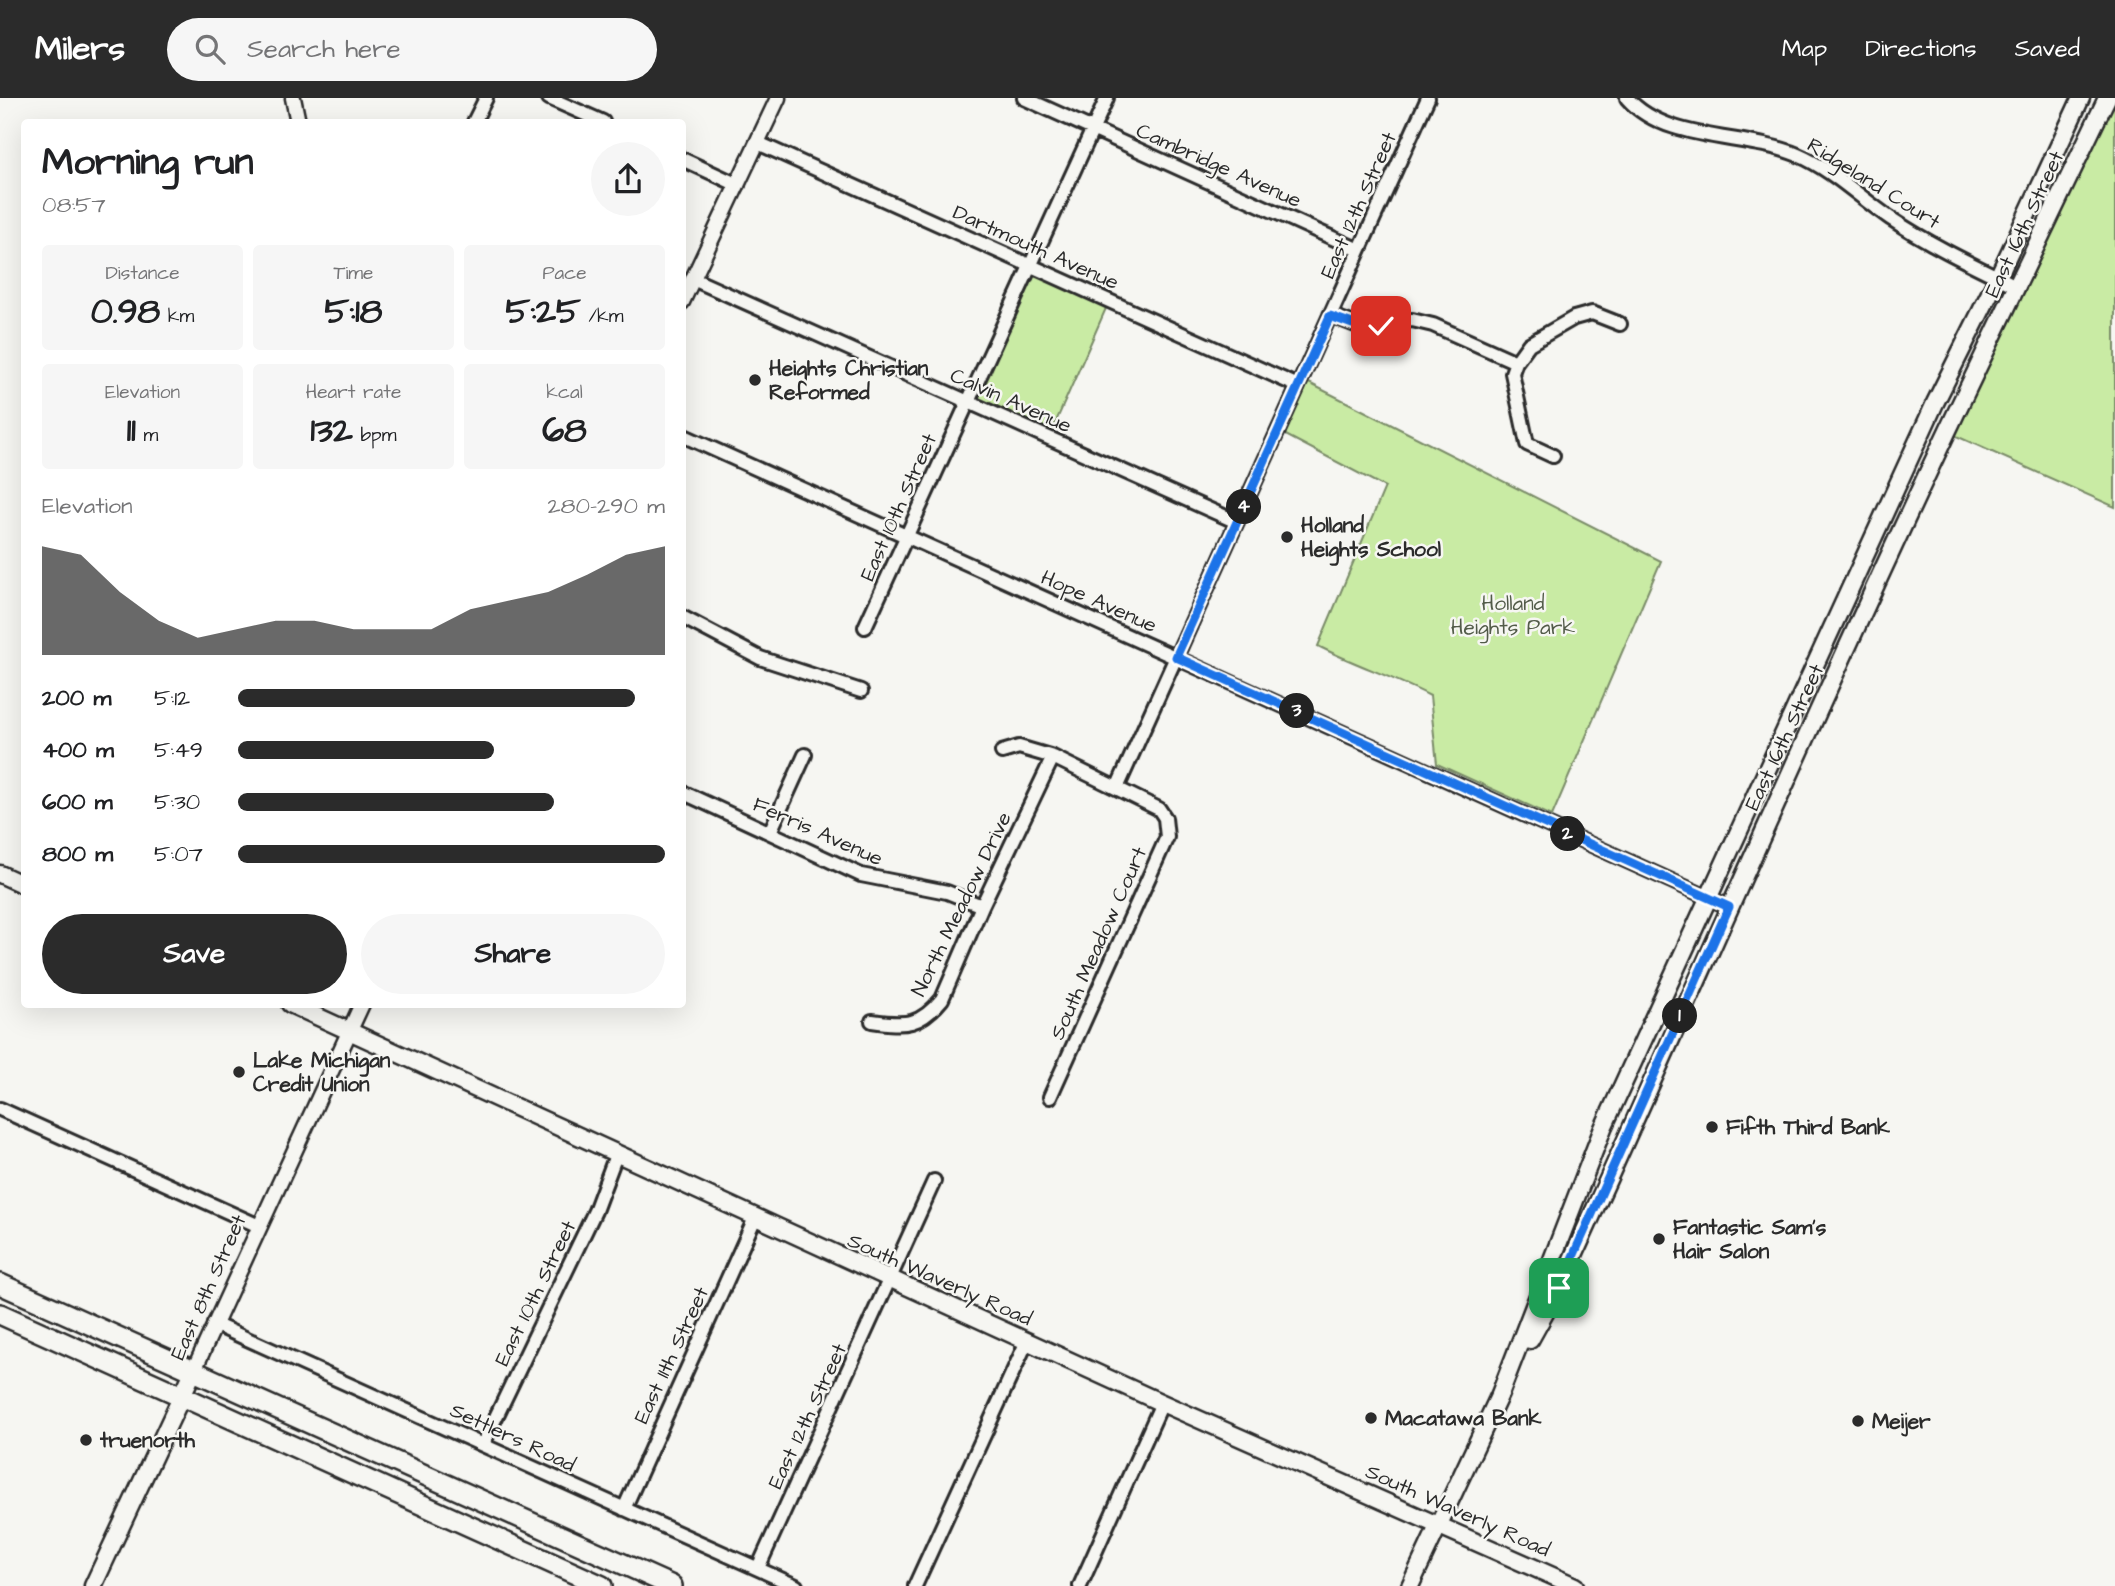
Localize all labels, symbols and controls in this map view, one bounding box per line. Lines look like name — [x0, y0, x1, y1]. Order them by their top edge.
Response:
search box — [167, 18, 657, 81]
text: Milers — [35, 26, 125, 72]
icon: search — [191, 30, 229, 68]
text: Search here — [247, 31, 401, 67]
text: Map — [1782, 32, 1827, 66]
text: Directions — [1865, 32, 1977, 66]
text: Saved — [2015, 32, 2080, 66]
street label: Cambridge Avenue — [1131, 116, 1306, 217]
street label: East 12th Street — [1313, 127, 1404, 283]
street label: Ridgeland Court — [1800, 131, 1946, 238]
text: Morning run — [42, 137, 254, 189]
button: share — [591, 142, 665, 216]
street label: East 16th Street — [1978, 146, 2071, 302]
text: 08:57 — [42, 189, 106, 221]
street label: Dartmouth Avenue — [948, 198, 1123, 297]
text: Distance — [106, 260, 179, 287]
text: Time — [334, 260, 373, 287]
text: Pace — [542, 260, 587, 287]
text: 0.98 — [91, 287, 160, 336]
text: 5:18 — [325, 287, 382, 336]
text: 5:25 — [505, 287, 581, 336]
pin — [1351, 296, 1411, 356]
text: km — [160, 303, 194, 330]
text: /km — [581, 303, 624, 330]
icon: check — [1362, 307, 1400, 345]
place label: Heights Christian Reformed — [769, 354, 929, 407]
street label: Calvin Avenue — [945, 361, 1076, 440]
marker: Heights Christian Reformed — [747, 372, 763, 388]
text: Elevation — [105, 379, 180, 406]
text: Heart rate — [306, 379, 401, 406]
text: kcal — [546, 379, 583, 406]
text: 11 — [127, 406, 136, 455]
text: 132 — [311, 406, 353, 455]
text: 68 — [542, 406, 587, 455]
text: m — [136, 422, 158, 449]
text: bpm — [353, 422, 396, 449]
street label: East 10th Street — [853, 428, 944, 586]
text: Elevation — [42, 490, 133, 522]
text: 280–290 m — [547, 490, 665, 522]
pin: 4 — [1226, 490, 1262, 524]
text: 4 — [1237, 493, 1250, 520]
place label: Holland Heights School — [1301, 511, 1442, 566]
marker: Holland Heights School — [1279, 529, 1295, 545]
street label: Hope Avenue — [1036, 563, 1161, 641]
park label: Holland Heights Park — [1451, 589, 1575, 644]
street label: East 16th Street — [1738, 659, 1831, 815]
text: 200 m — [42, 682, 111, 714]
text: 5:12 — [154, 682, 190, 714]
pin: 3 — [1280, 694, 1314, 728]
text: 3 — [1292, 697, 1301, 724]
text: 400 m — [42, 734, 114, 766]
text: 5:49 — [154, 734, 203, 766]
text: 600 m — [42, 786, 113, 818]
text: 5:30 — [154, 786, 200, 818]
street label: Ferris Avenue — [748, 790, 887, 873]
street label: North Meadow Drive — [904, 807, 1019, 1001]
pin: 2 — [1550, 816, 1586, 852]
text: 2 — [1562, 820, 1573, 847]
text: 800 m — [42, 838, 113, 870]
text: 5:07 — [154, 838, 203, 870]
street label: South Meadow Court — [1043, 842, 1154, 1044]
button: Save — [42, 914, 347, 994]
button: Share — [361, 914, 665, 994]
pin: 1 — [1662, 998, 1698, 1034]
text: 1 — [1678, 1002, 1681, 1029]
place label: Lake Michigan Credit Union — [253, 1046, 391, 1099]
marker: Lake Michigan Credit Union — [231, 1064, 247, 1080]
place label: Fifth Third Bank — [1726, 1113, 1890, 1142]
marker: Fifth Third Bank — [1704, 1119, 1720, 1135]
street label: East 8th Street — [163, 1209, 254, 1364]
place label: Fantastic Sam's Hair Salon — [1673, 1213, 1827, 1266]
street label: East 10th Street — [488, 1215, 583, 1371]
street label: South Waverly Road — [842, 1226, 1037, 1335]
marker: Fantastic Sam's Hair Salon — [1651, 1231, 1667, 1247]
pin — [1529, 1258, 1589, 1318]
icon: arrive — [1540, 1269, 1578, 1307]
street label: East 11th Street — [627, 1282, 716, 1428]
street label: East 12th Street — [761, 1338, 854, 1494]
street label: Settlers Road — [445, 1396, 580, 1479]
place label: Macatawa Bank — [1385, 1404, 1541, 1433]
place label: Meijer — [1872, 1407, 1931, 1437]
marker: Macatawa Bank — [1363, 1410, 1379, 1426]
marker: Meijer — [1850, 1413, 1866, 1429]
place label: truenorth — [99, 1426, 195, 1455]
marker: truenorth — [78, 1432, 94, 1448]
street label: South Waverly Road — [1360, 1457, 1555, 1566]

